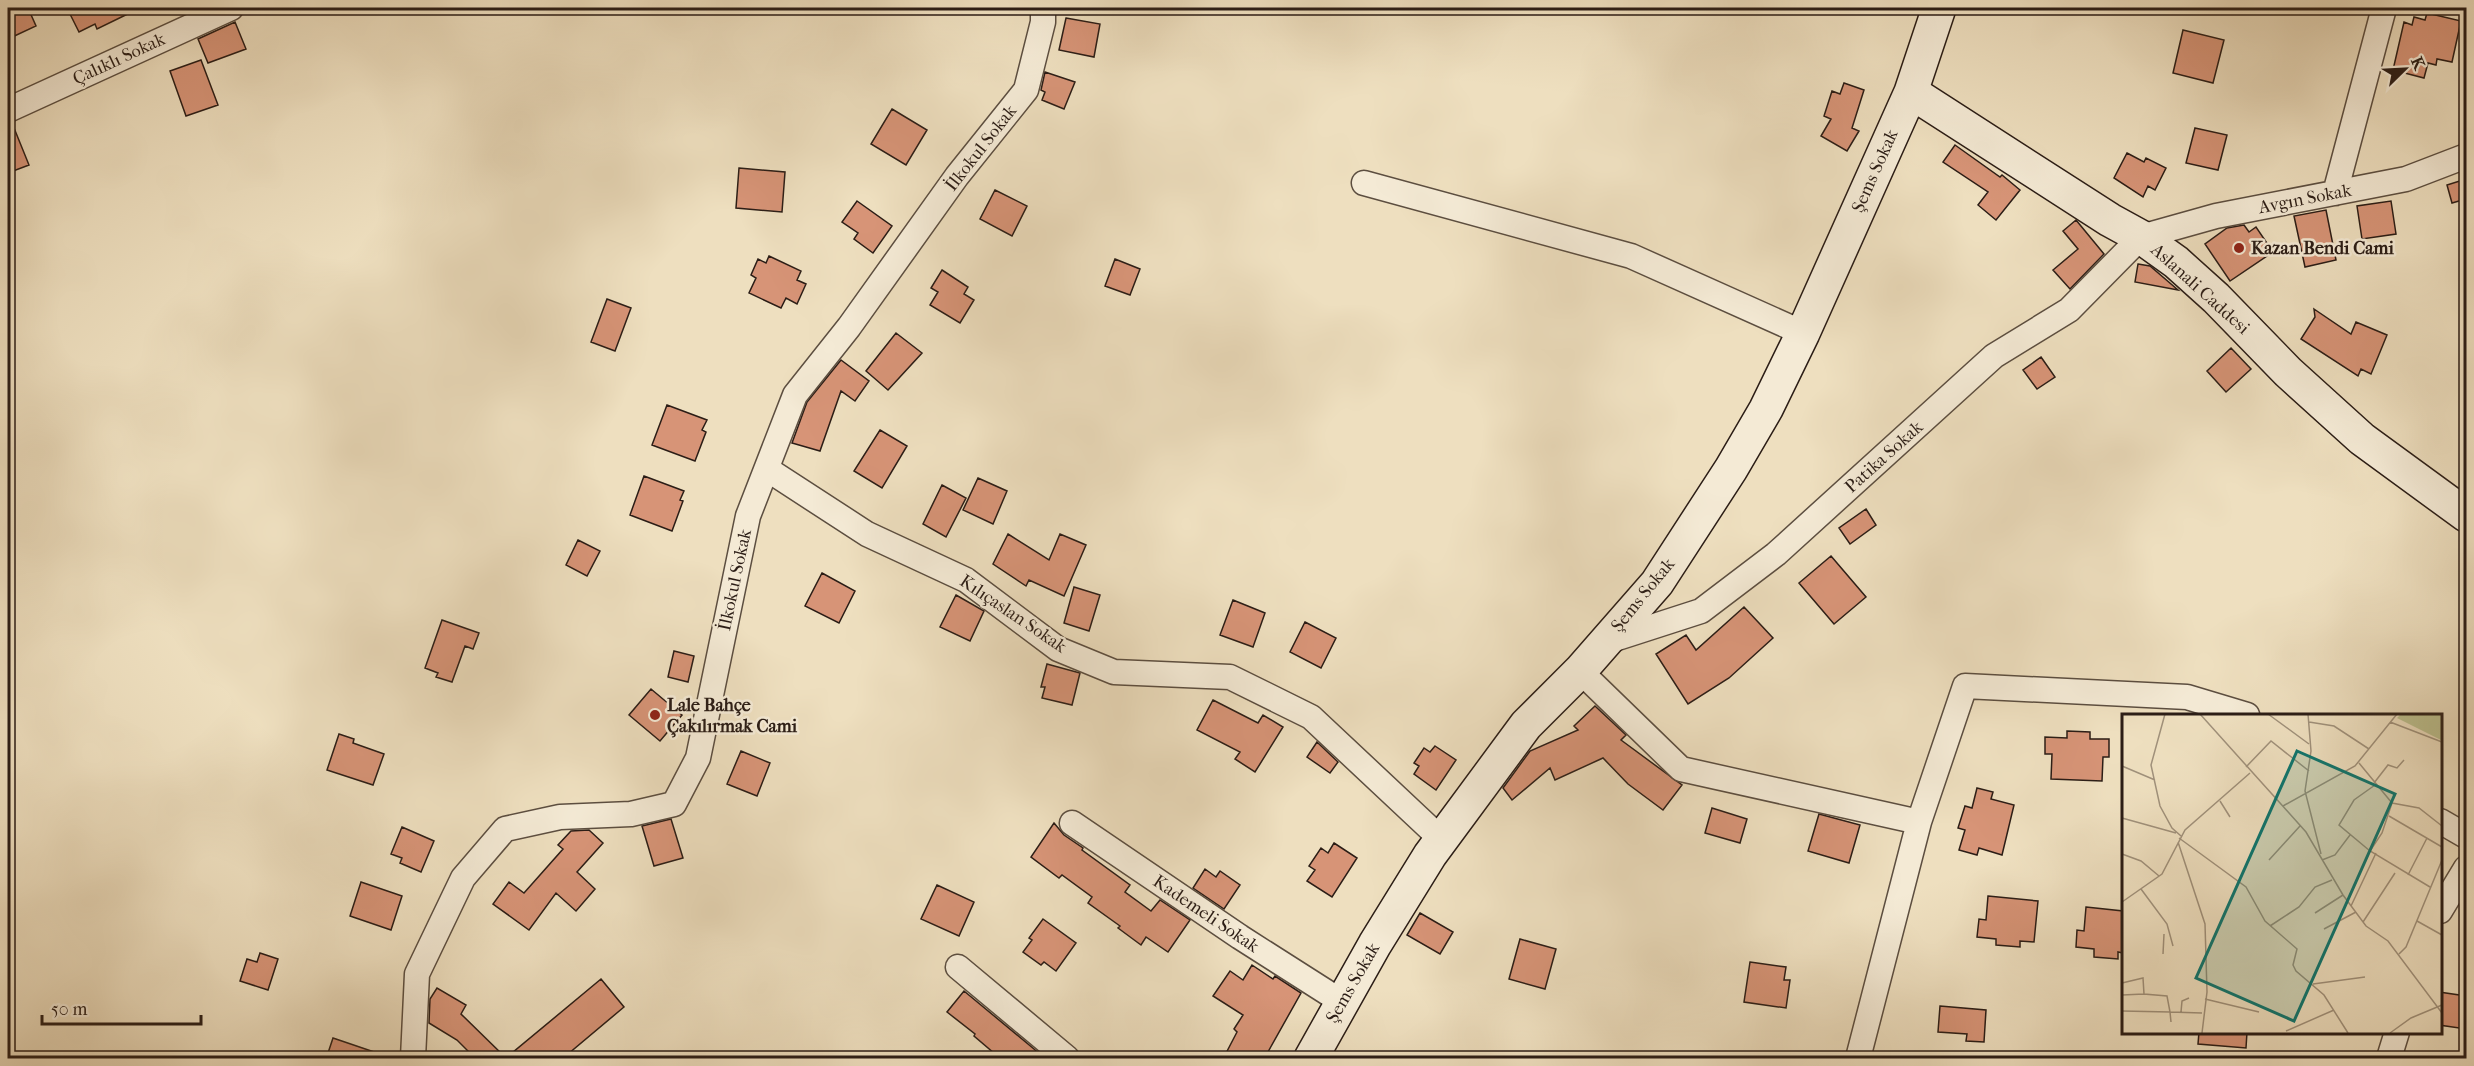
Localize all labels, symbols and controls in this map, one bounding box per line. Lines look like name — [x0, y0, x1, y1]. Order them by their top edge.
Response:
street label: Çalıklı Sokak — [70, 28, 170, 90]
north arrow — [2375, 39, 2435, 99]
text: K — [2407, 54, 2430, 74]
street label: İlkokul Sokak — [940, 100, 1022, 195]
street label: Şems Sokak — [1847, 126, 1903, 216]
street label: Avgın Sokak — [2256, 180, 2354, 219]
place label: Kazan Bendi Cami — [2251, 238, 2395, 259]
street label: Aslanali Caddesi — [2146, 239, 2254, 339]
marker: Kazan Bendi Cami — [2232, 241, 2246, 255]
street label: Patika Sokak — [1841, 416, 1928, 497]
street label: İlkokul Sokak — [713, 526, 756, 633]
street label: Şems Sokak — [1607, 553, 1680, 636]
street label: Kılıçaslan Sokak — [956, 571, 1071, 658]
place label: Lale Bahçe Çakılırmak Cami — [667, 695, 798, 738]
marker: Lale Bahçe Çakılırmak Cami — [648, 708, 662, 722]
inset map — [2122, 714, 2441, 1033]
street label: Kademeli Sokak — [1149, 871, 1264, 958]
street label: Şems Sokak — [1322, 939, 1385, 1027]
scale bar — [42, 988, 201, 1026]
text: 50 m — [51, 999, 88, 1020]

